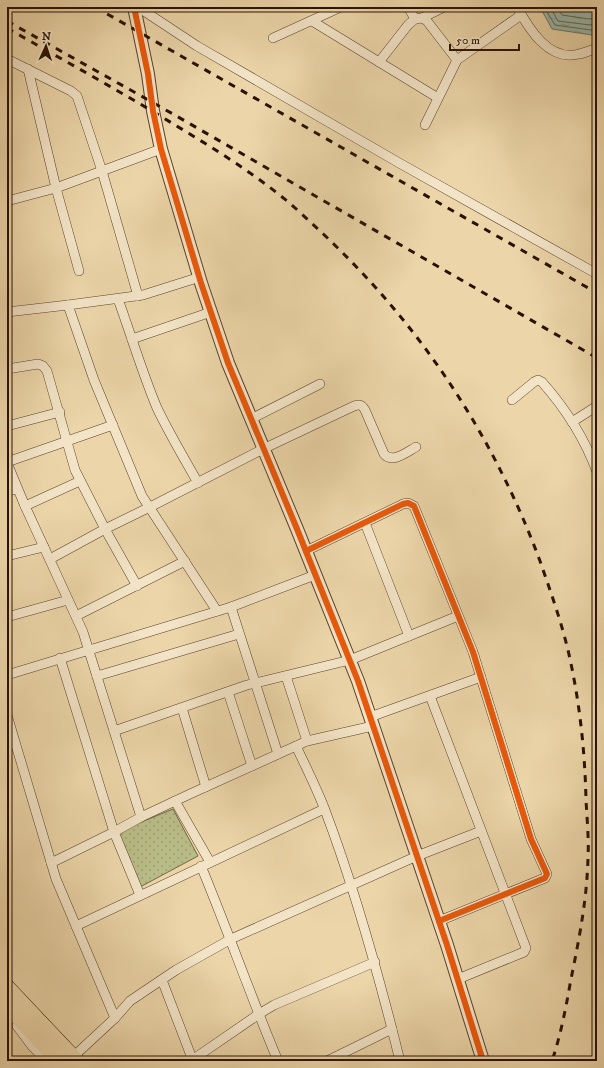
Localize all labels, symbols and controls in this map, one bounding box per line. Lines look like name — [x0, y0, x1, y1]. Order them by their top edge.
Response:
north arrow — [26, 26, 66, 66]
scale bar — [450, 26, 519, 52]
text: N — [42, 30, 51, 44]
text: 50 m — [456, 33, 480, 48]

